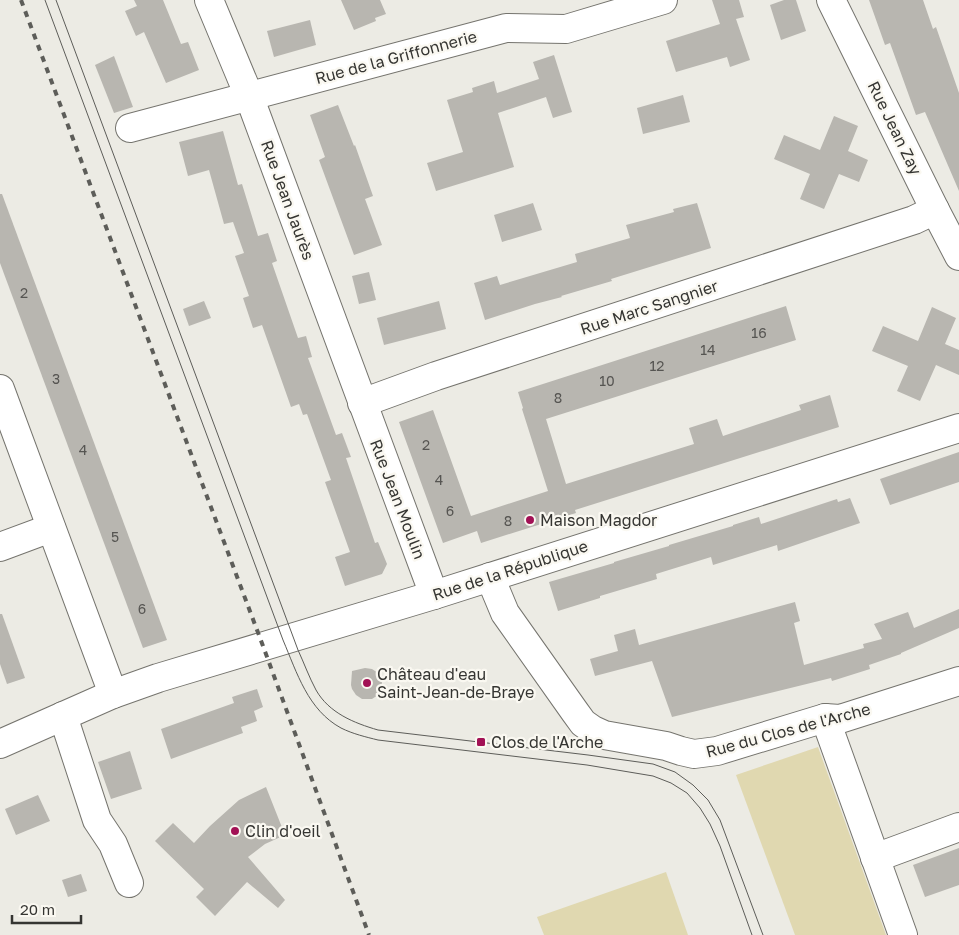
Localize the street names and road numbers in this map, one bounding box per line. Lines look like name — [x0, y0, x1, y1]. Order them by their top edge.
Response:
street label: Rue de la Griffonnerie — [313, 26, 479, 88]
street label: Rue Jean Zay — [864, 78, 926, 178]
street label: Rue Jean Jaurès — [257, 137, 319, 263]
street label: Rue Marc Sangnier — [578, 275, 720, 339]
street label: Rue Jean Moulin — [366, 436, 430, 562]
street label: Rue de la République — [430, 535, 590, 605]
street label: Rue du Clos de l'Arche — [704, 698, 872, 762]

